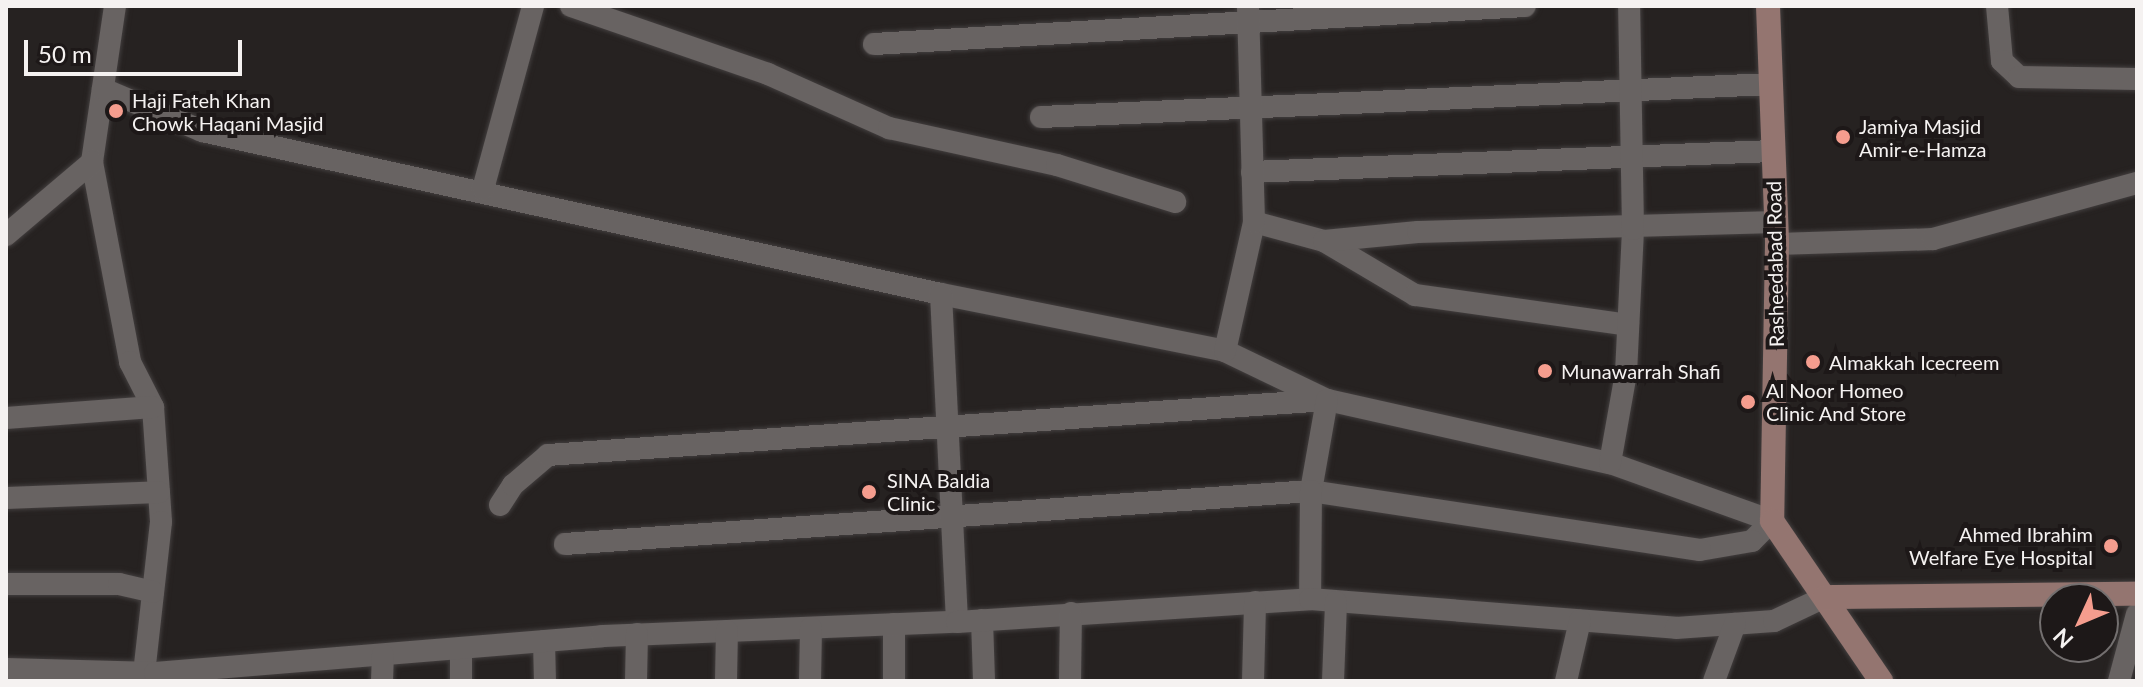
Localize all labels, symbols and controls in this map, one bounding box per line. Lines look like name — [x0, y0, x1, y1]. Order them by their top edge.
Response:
scale bar — [28, 24, 246, 74]
text: 50 m — [38, 39, 92, 68]
place label: Haji Fateh Khan Chowk Haqani Masjid — [132, 88, 323, 135]
marker: Haji Fateh Khan Chowk Haqani Masjid — [107, 102, 125, 120]
place label: Jamiya Masjid Amir-e-Hamza — [1859, 114, 1986, 161]
marker: Jamiya Masjid Amir-e-Hamza — [1834, 128, 1852, 146]
street label: Rasheedabad Road — [1762, 181, 1788, 347]
place label: Almakkah Icecreem — [1829, 350, 1999, 374]
marker: Almakkah Icecreem — [1804, 353, 1822, 371]
place label: Munawarrah Shafi — [1561, 359, 1721, 383]
marker: Munawarrah Shafi — [1536, 362, 1554, 380]
place label: Al Noor Homeo Clinic And Store — [1766, 378, 1907, 425]
marker: Al Noor Homeo Clinic And Store — [1737, 391, 1759, 413]
place label: SINA Baldia Clinic — [887, 468, 991, 515]
marker: SINA Baldia Clinic — [858, 481, 880, 503]
place label: Ahmed Ibrahim Welfare Eye Hospital — [1909, 522, 2093, 569]
marker: Ahmed Ibrahim Welfare Eye Hospital — [2100, 535, 2122, 557]
north arrow — [2039, 583, 2119, 663]
text: N — [2047, 623, 2078, 654]

